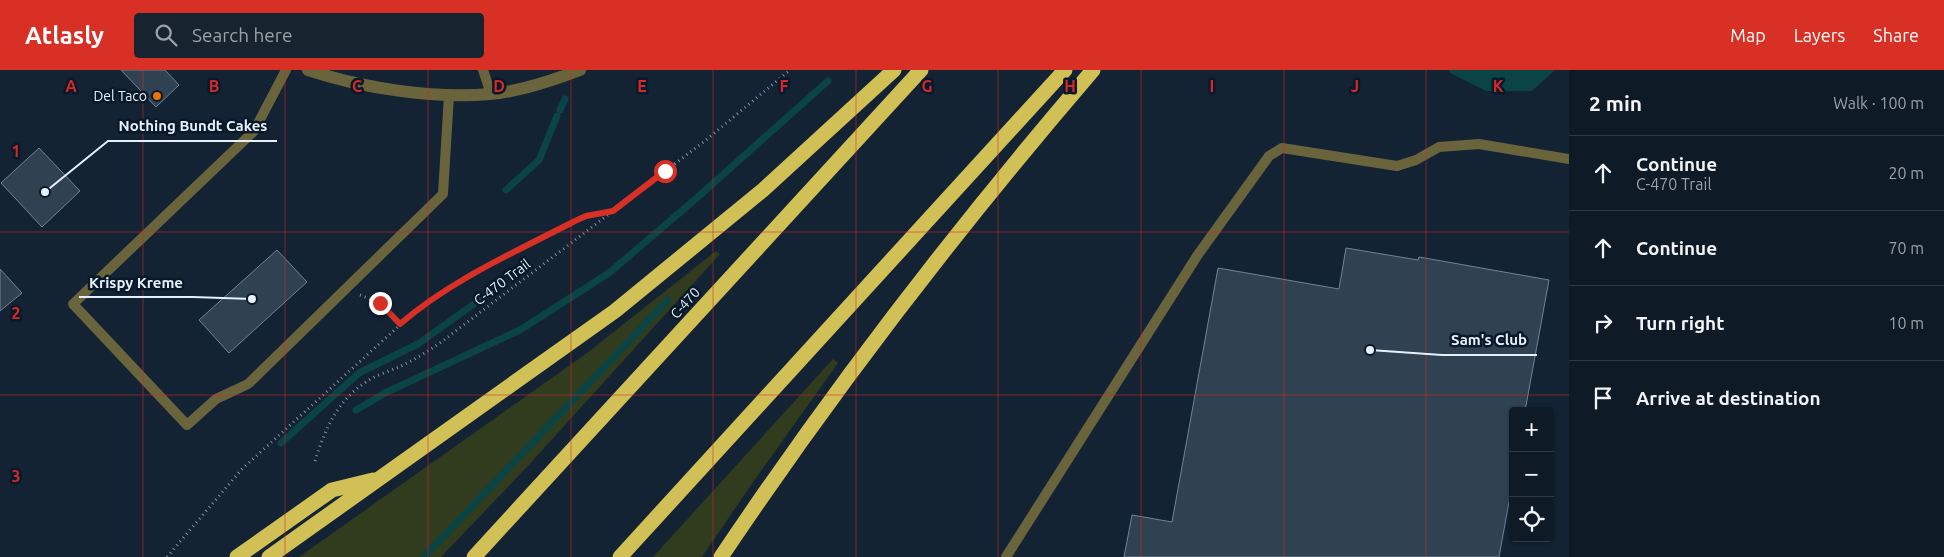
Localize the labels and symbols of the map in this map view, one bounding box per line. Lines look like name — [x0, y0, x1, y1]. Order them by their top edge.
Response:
text: A — [65, 77, 77, 95]
text: B — [209, 77, 219, 95]
text: C — [352, 77, 362, 95]
text: D — [493, 77, 505, 95]
text: E — [637, 77, 647, 95]
text: F — [780, 77, 789, 95]
text: G — [921, 77, 933, 95]
text: H — [1064, 77, 1076, 95]
text: I — [1210, 77, 1214, 95]
text: J — [1351, 77, 1359, 95]
text: K — [1493, 77, 1504, 95]
place label: Del Taco — [93, 88, 147, 104]
marker: Del Taco — [151, 90, 163, 102]
callout: Nothing Bundt Cakes — [108, 111, 277, 141]
text: Nothing Bundt Cakes — [119, 117, 267, 134]
text: 1 — [11, 142, 21, 160]
route start — [654, 160, 677, 183]
street label: C-470 Trail — [471, 256, 533, 308]
callout: Krispy Kreme — [79, 267, 193, 297]
text: Krispy Kreme — [89, 274, 183, 291]
street label: C-470 — [667, 284, 703, 322]
route end — [369, 292, 392, 315]
text: 2 — [11, 304, 21, 322]
callout: Sam's Club — [1442, 325, 1537, 355]
text: Sam's Club — [1451, 331, 1527, 348]
text: 3 — [11, 467, 21, 485]

